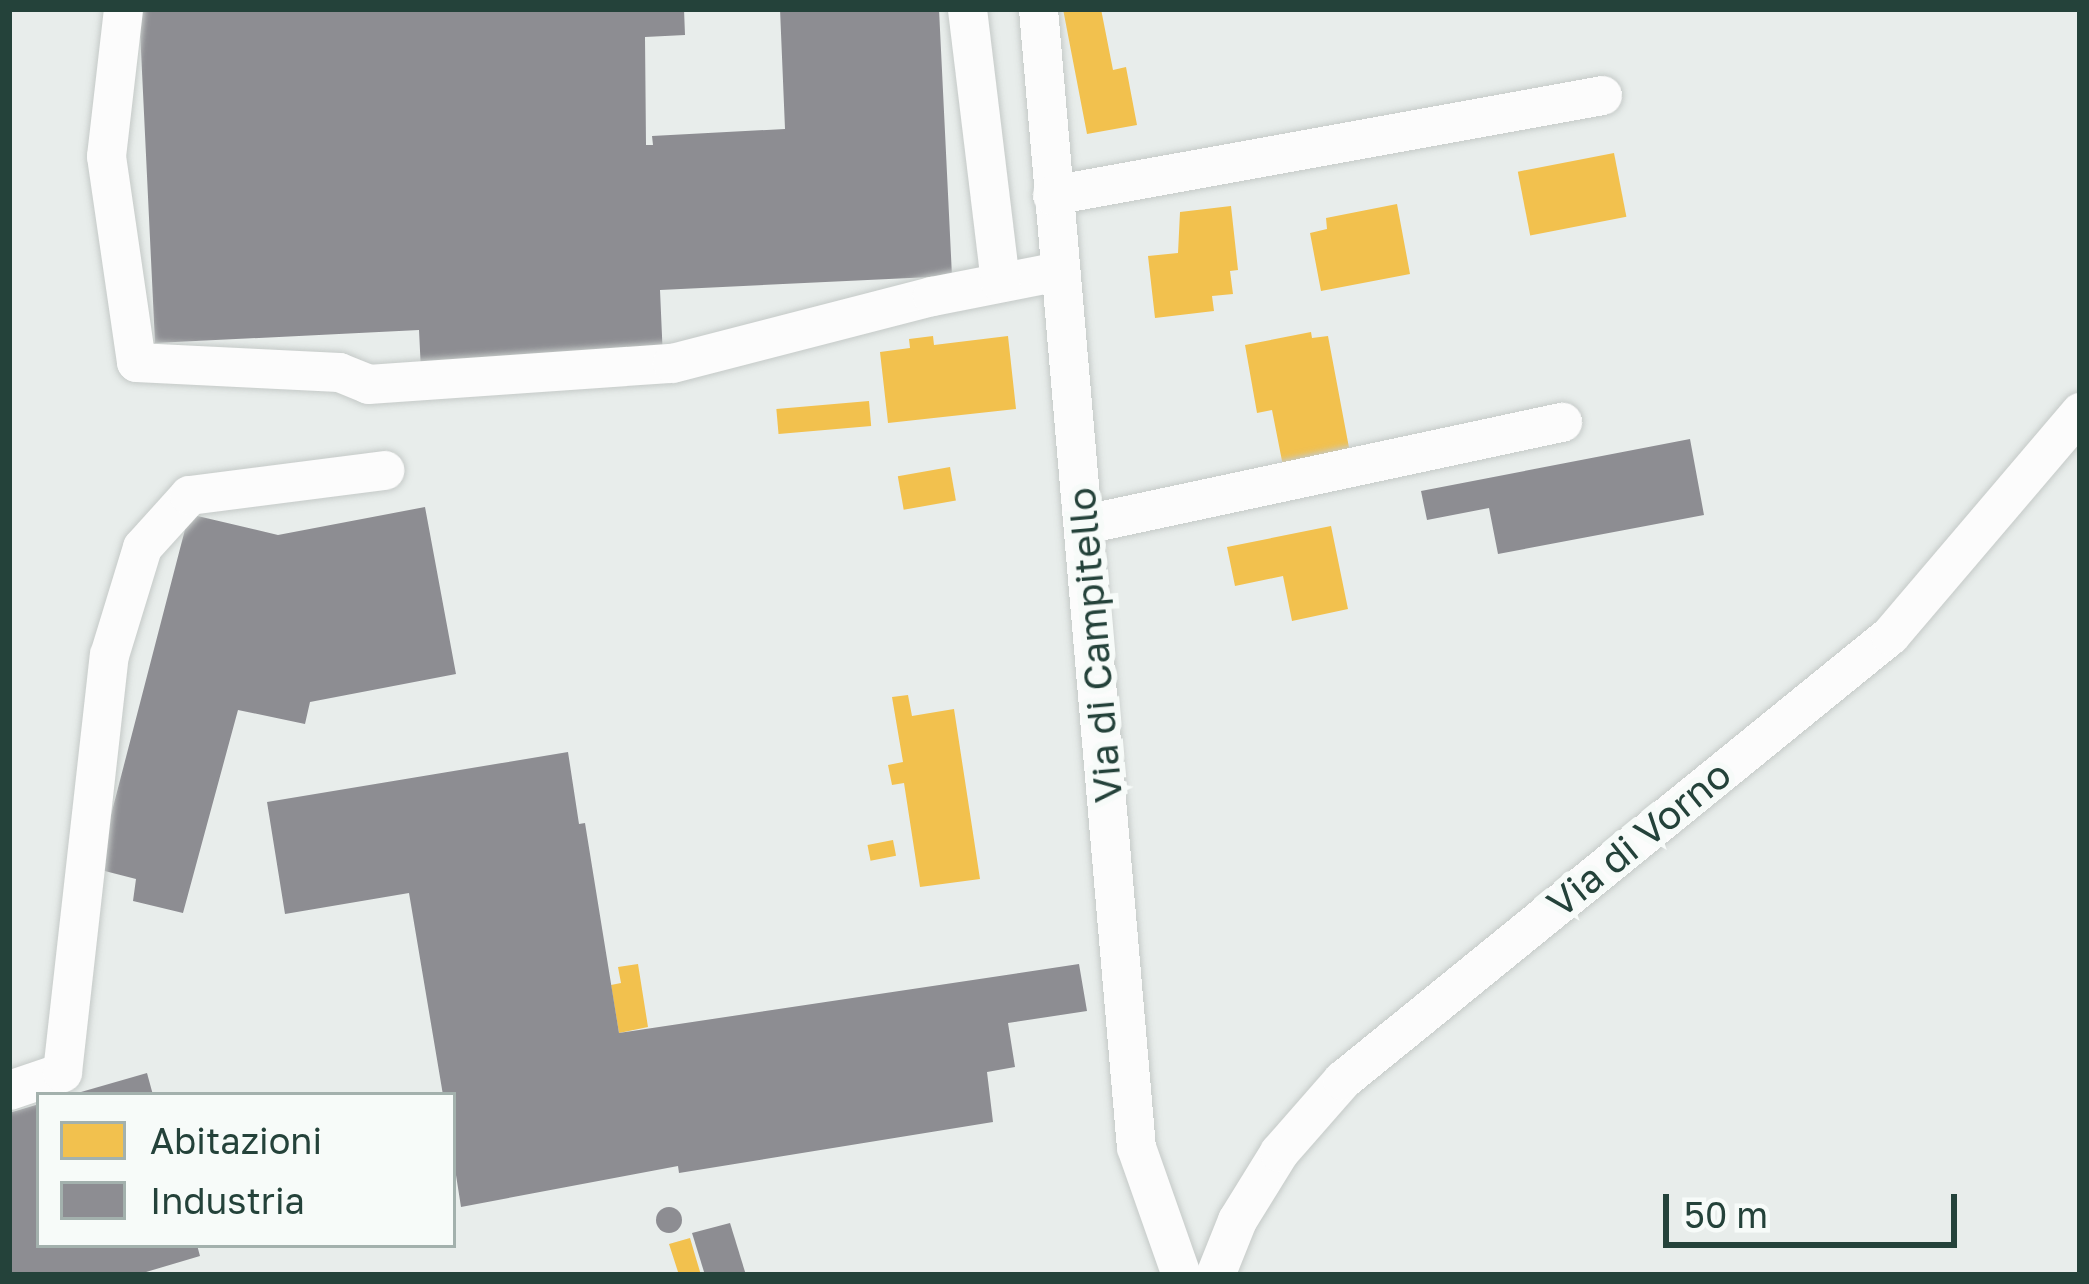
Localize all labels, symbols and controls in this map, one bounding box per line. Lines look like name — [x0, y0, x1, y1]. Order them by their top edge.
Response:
street label: Via di Campitello — [1058, 485, 1132, 805]
street label: Via di Vorno — [1538, 751, 1740, 927]
legend — [36, 1092, 456, 1248]
text: Abitazioni — [150, 1119, 322, 1162]
scale bar — [1669, 1170, 1963, 1244]
text: Industria — [150, 1179, 305, 1222]
text: 50 m — [1684, 1193, 1768, 1236]

